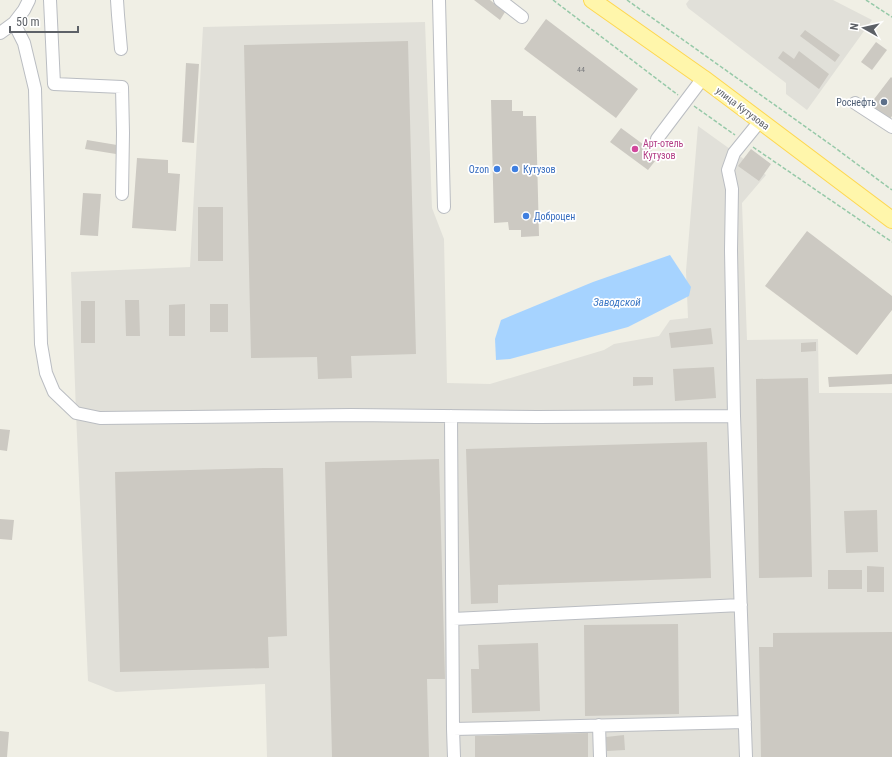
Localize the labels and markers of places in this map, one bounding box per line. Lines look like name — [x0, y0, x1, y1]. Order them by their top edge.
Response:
place label: Роснефть — [836, 97, 876, 108]
marker: Роснефть — [879, 97, 889, 107]
place label: Арт-отель Кутузов — [643, 138, 684, 161]
marker: Арт-отель Кутузов — [630, 144, 640, 154]
place label: Ozon — [469, 164, 489, 175]
marker: Ozon — [492, 164, 502, 174]
marker: Кутузов — [510, 164, 520, 174]
place label: Кутузов — [523, 164, 556, 175]
marker: Доброцен — [521, 211, 531, 221]
place label: Доброцен — [534, 211, 575, 222]

